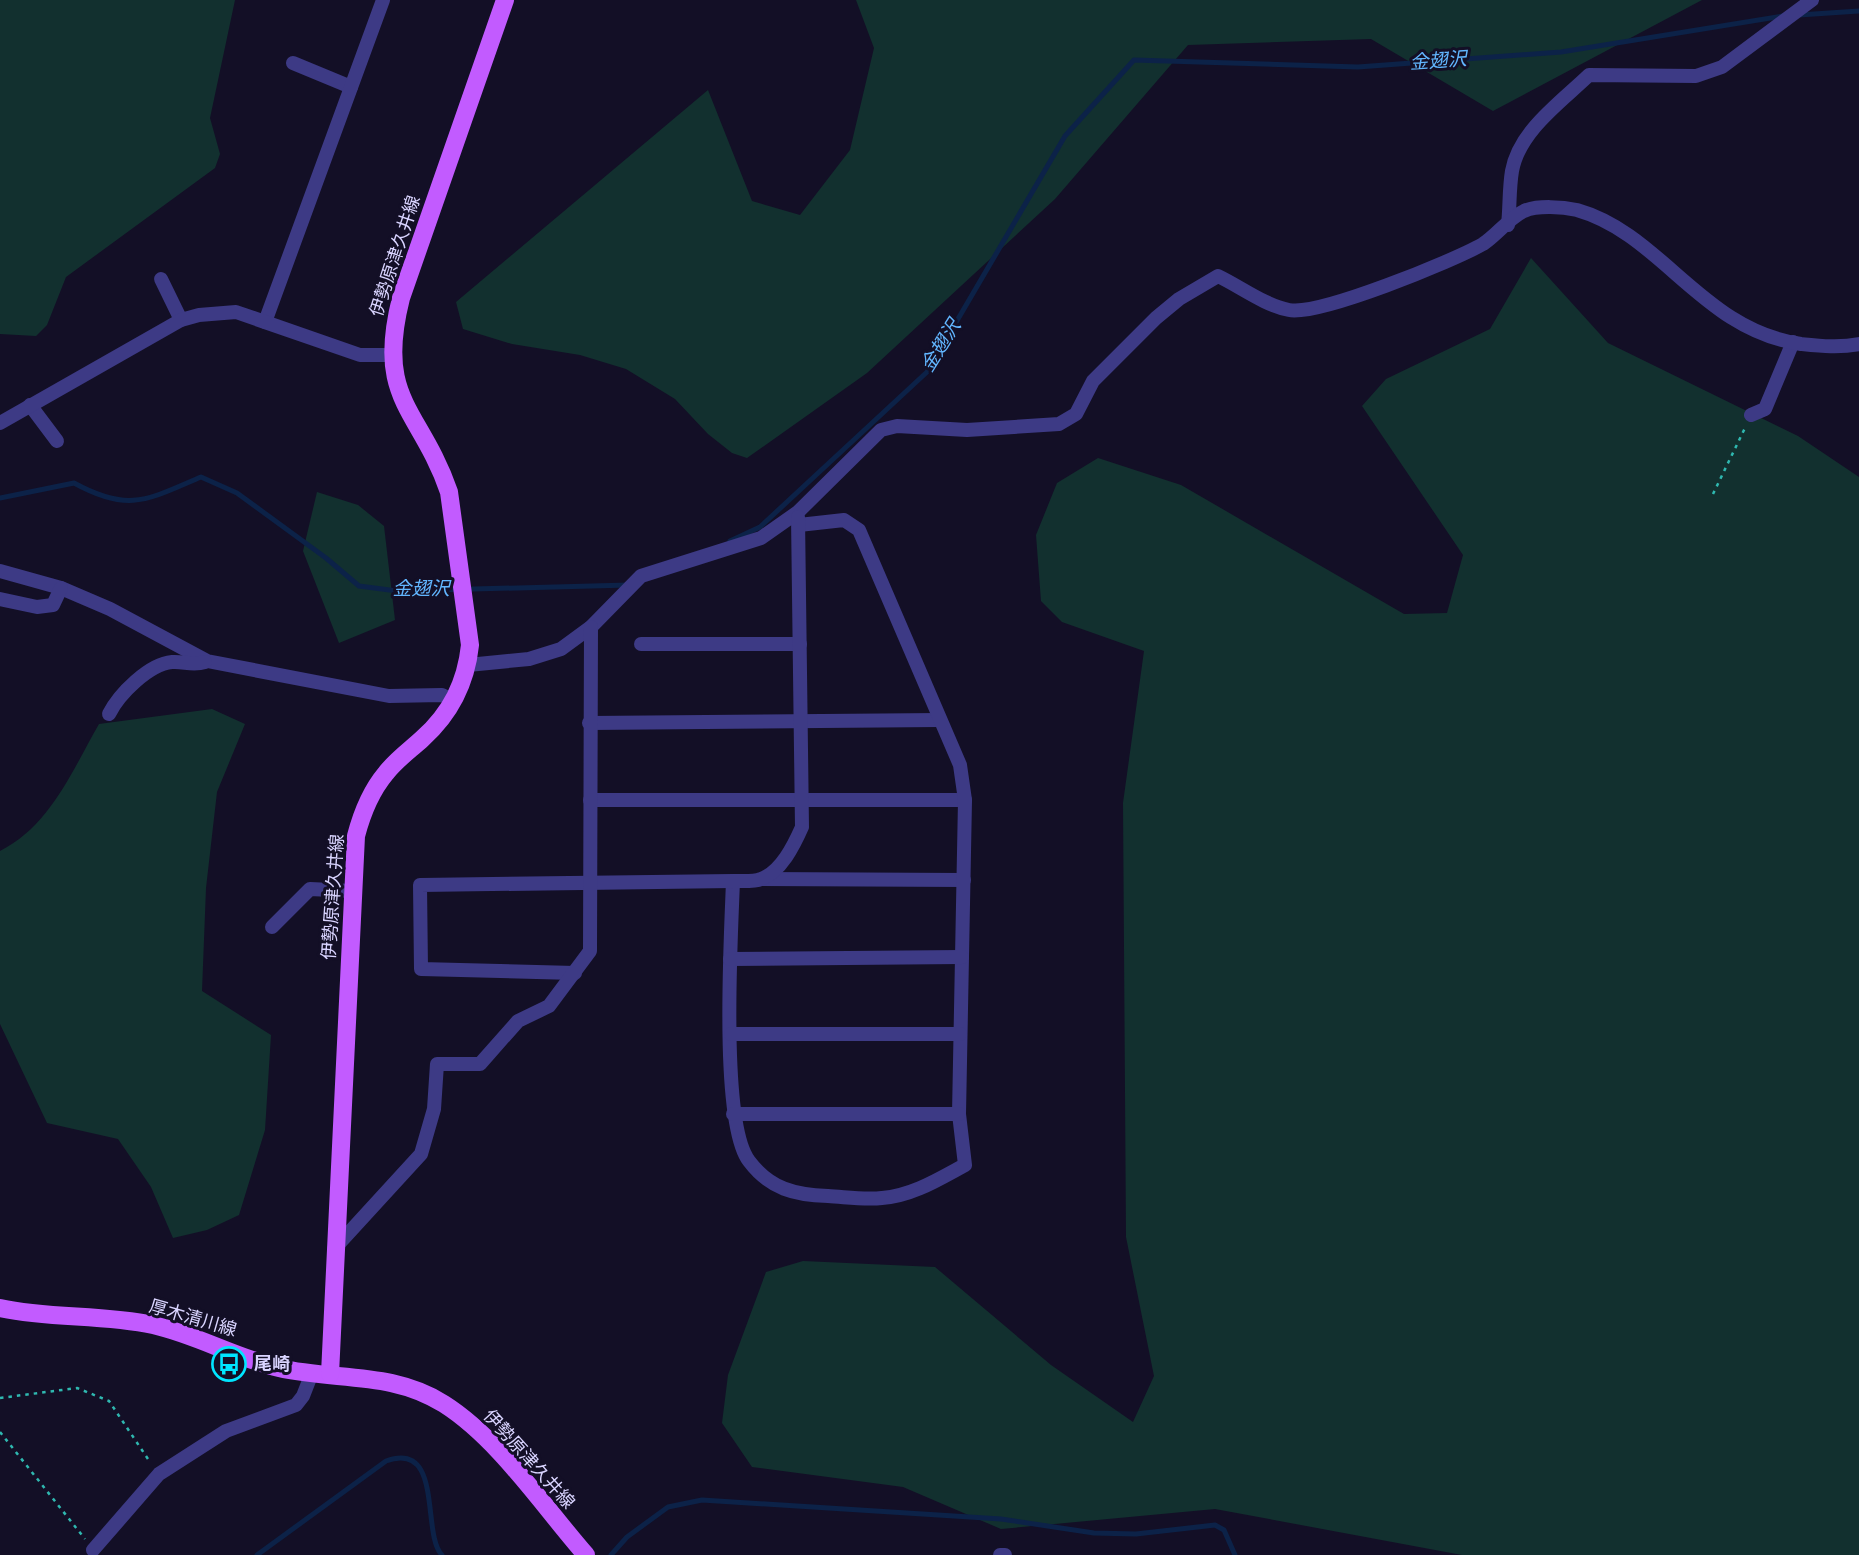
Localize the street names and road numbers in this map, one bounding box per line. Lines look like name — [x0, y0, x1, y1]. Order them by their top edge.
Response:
street label: 伊勢原津久井線 — [365, 193, 425, 319]
street label: 伊勢原津久井線 — [318, 833, 348, 961]
street label: 厚木清川線 — [147, 1295, 239, 1341]
street label: 伊勢原津久井線 — [479, 1405, 579, 1513]

